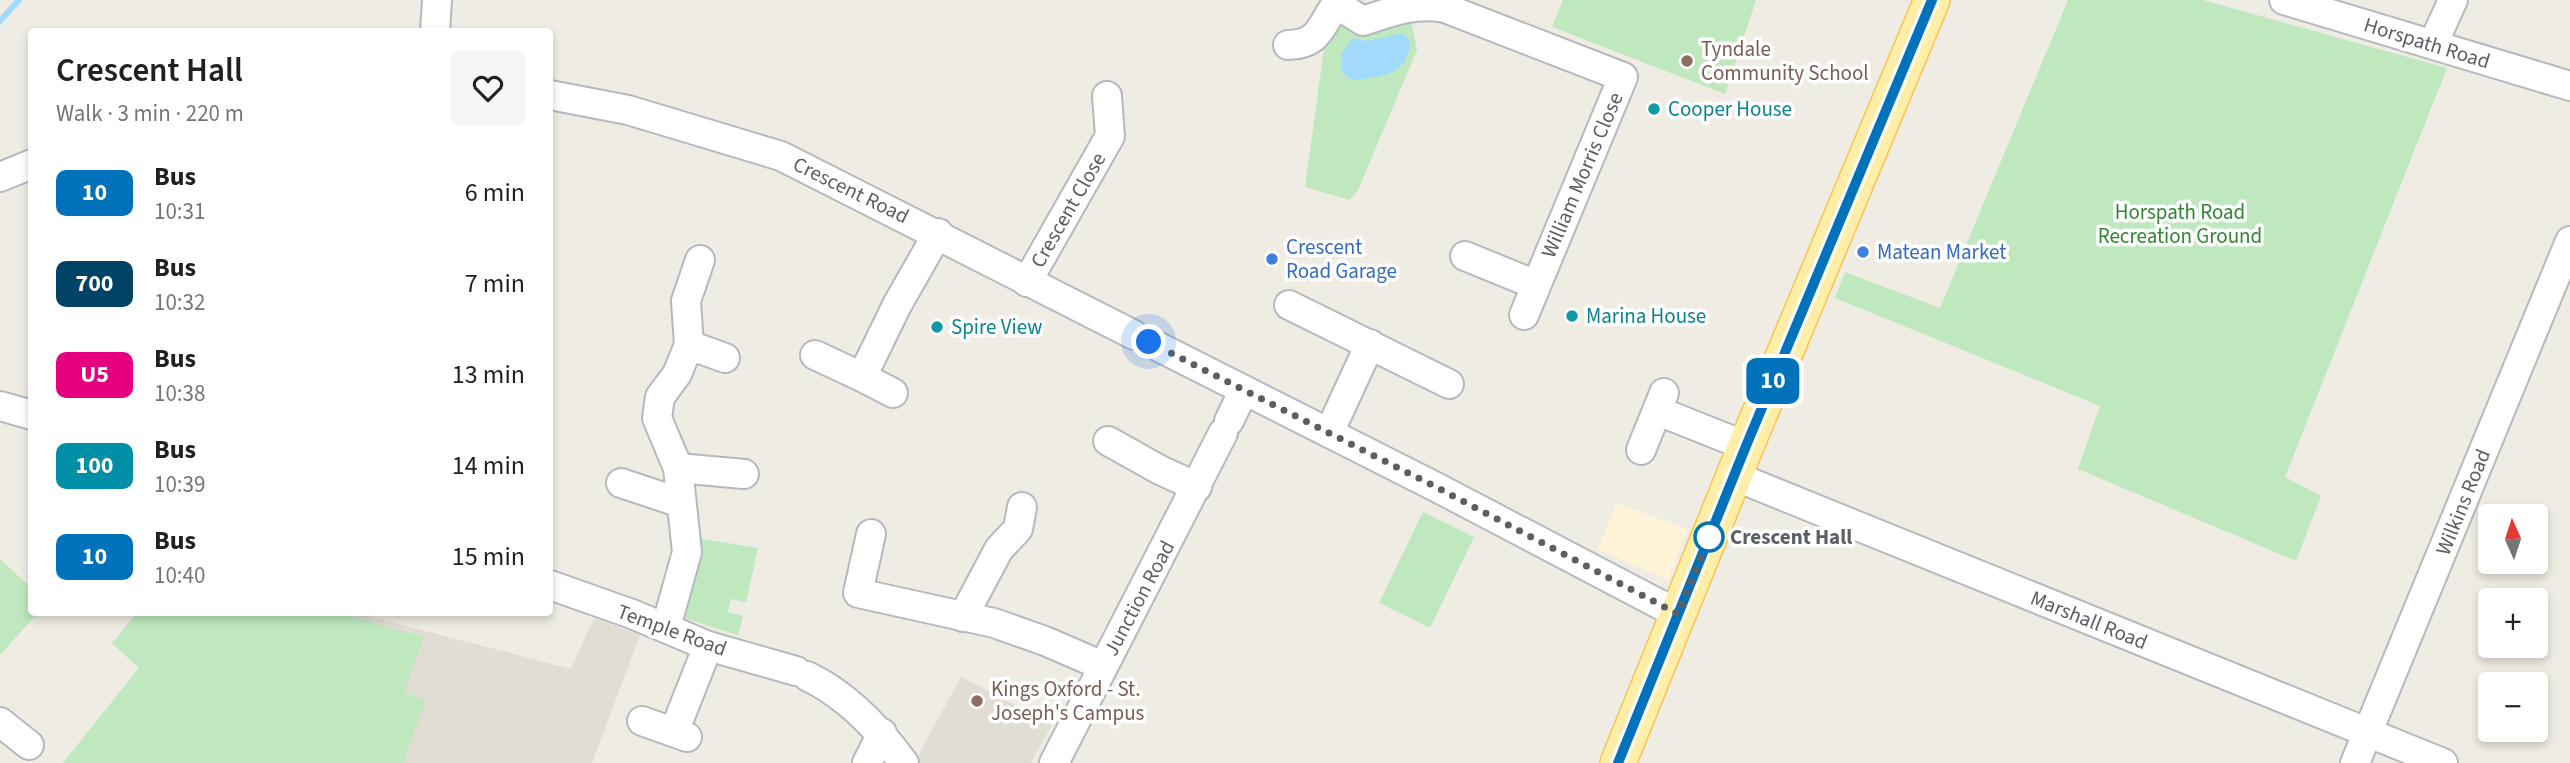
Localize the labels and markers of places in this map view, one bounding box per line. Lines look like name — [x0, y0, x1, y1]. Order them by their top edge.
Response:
place label: Tyndale Community School — [1701, 34, 1869, 88]
marker: Tyndale Community School — [1679, 53, 1695, 69]
place label: Cooper House — [1668, 94, 1792, 124]
marker: Cooper House — [1646, 101, 1662, 117]
place label: Crescent Road Garage — [1286, 232, 1397, 286]
place label: Matean Market — [1877, 237, 2006, 267]
marker: Matean Market — [1855, 244, 1871, 260]
marker: Crescent Road Garage — [1264, 251, 1280, 267]
place label: Marina House — [1586, 301, 1706, 331]
marker: Marina House — [1564, 308, 1580, 324]
place label: Spire View — [951, 312, 1042, 342]
marker: Spire View — [929, 319, 945, 335]
marker: Crescent Hall — [1694, 522, 1724, 552]
place label: Crescent Hall — [1730, 522, 1852, 552]
place label: Kings Oxford - St. Joseph's Campus — [991, 674, 1145, 728]
marker: Kings Oxford - St. Joseph's Campus — [969, 693, 985, 709]

